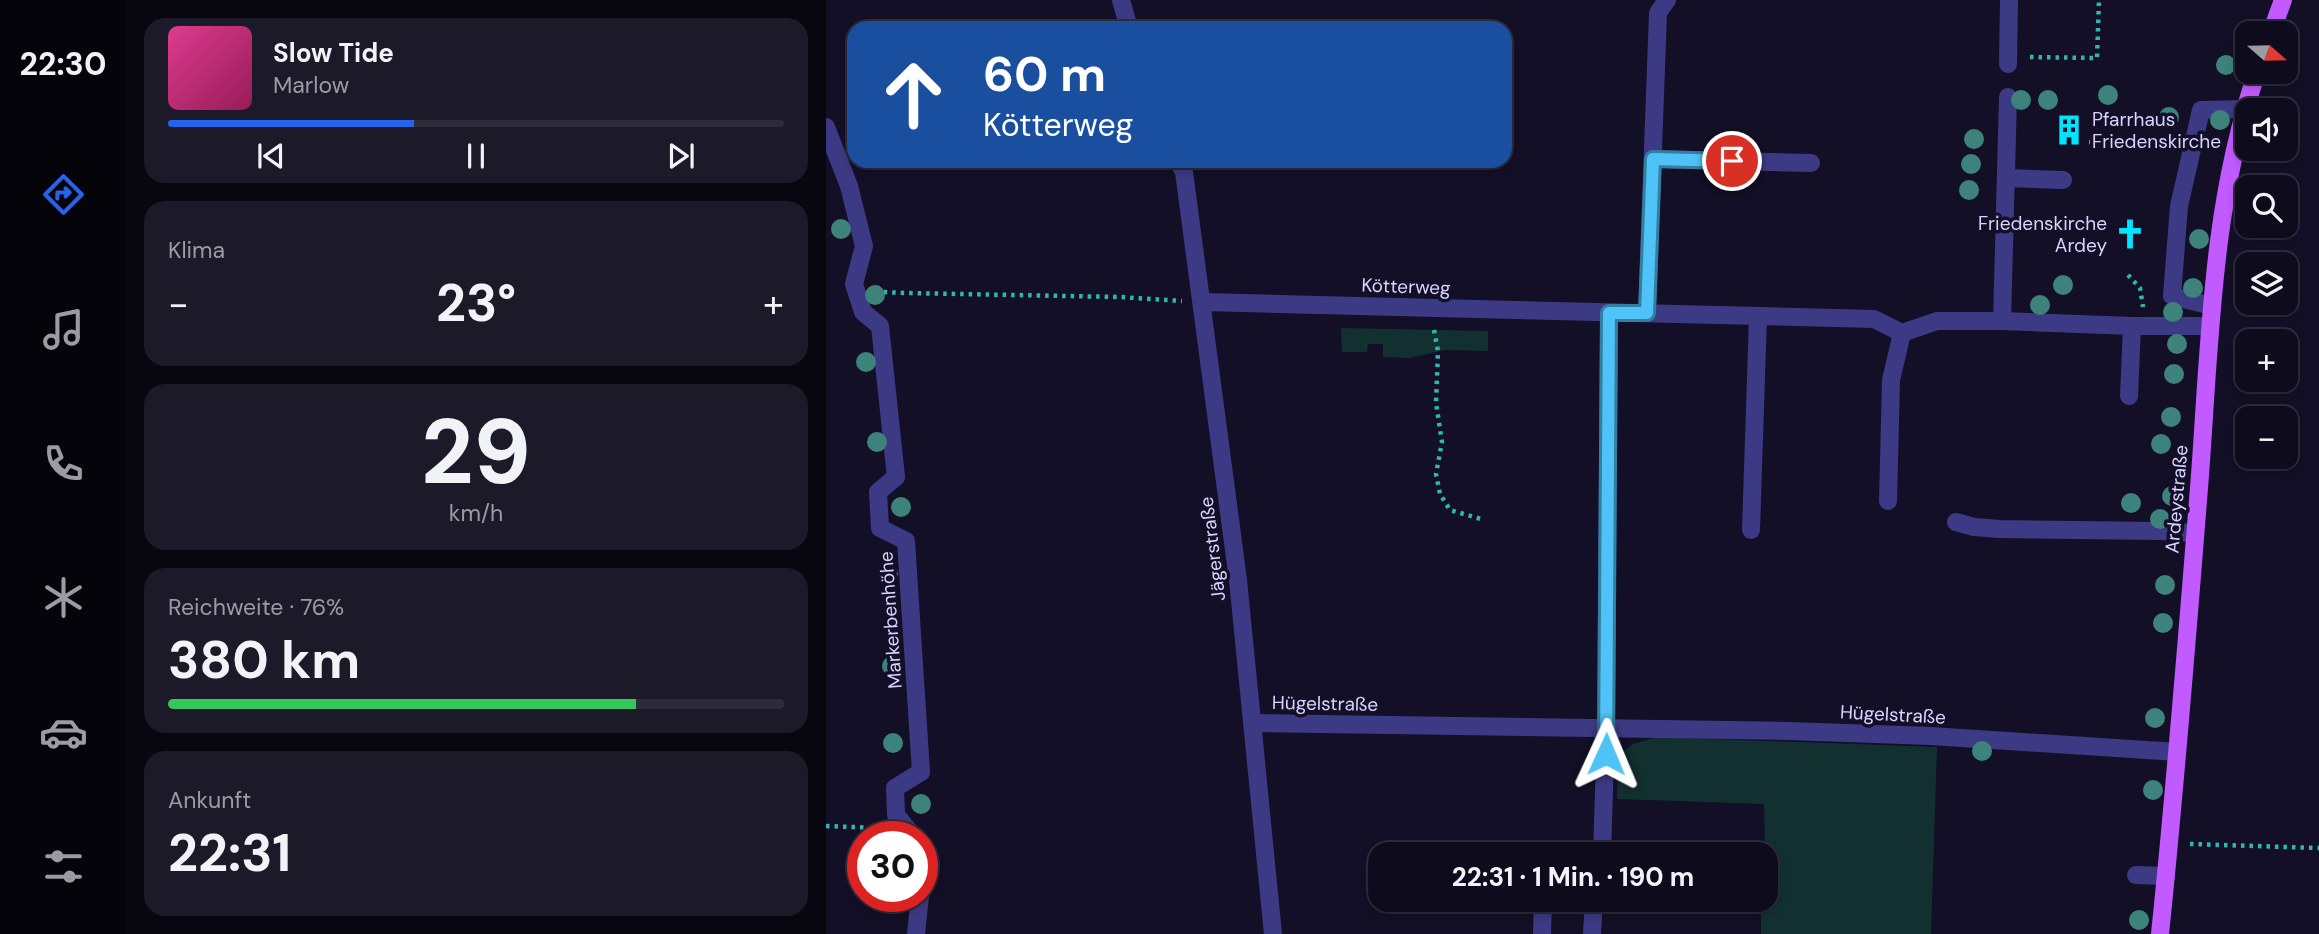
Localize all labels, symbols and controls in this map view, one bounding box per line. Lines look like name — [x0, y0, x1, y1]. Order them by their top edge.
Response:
north arrow — [2235, 21, 2298, 84]
map controls — [2235, 21, 2298, 469]
text: Slow Tide — [273, 36, 394, 70]
text: 60 m — [983, 42, 1106, 106]
text: 22:30 — [20, 43, 106, 85]
icon: ahead — [868, 49, 959, 140]
text: Marlow — [273, 70, 349, 100]
button: sound — [2235, 98, 2298, 161]
text: Kötterweg — [983, 104, 1133, 146]
place label: Pfarrhaus Friedenskirche — [2092, 107, 2221, 154]
building icon: Pfarrhaus Friedenskirche — [2052, 113, 2086, 147]
pin — [1702, 131, 1762, 191]
icon: previous — [252, 137, 290, 175]
icon: pause — [457, 137, 495, 175]
icon: next — [662, 137, 700, 175]
icon: arrive — [1713, 142, 1751, 180]
icon: directions — [39, 170, 88, 219]
button: search — [2235, 175, 2298, 238]
place label: Friedenskirche Ardey — [1978, 211, 2107, 258]
church icon: Friedenskirche Ardey — [2113, 217, 2147, 251]
text: Klima — [168, 235, 225, 265]
button: layers — [2235, 252, 2298, 315]
text: 23° — [436, 269, 516, 337]
street label: Kötterweg — [1361, 272, 1451, 301]
text: − — [168, 279, 189, 329]
text: + — [763, 279, 784, 329]
icon: music — [39, 305, 88, 354]
button: + — [2235, 329, 2298, 392]
text: 29 — [421, 393, 531, 511]
button: − — [2235, 406, 2298, 469]
icon: phone — [39, 439, 88, 488]
street label: Ardeystraße — [2159, 444, 2194, 554]
street label: Jägerstraße — [1194, 495, 1231, 603]
text: km/h — [449, 498, 503, 528]
street label: Markerbenhöhe — [873, 550, 908, 689]
icon: climate — [39, 573, 88, 622]
text: Reichweite · 76% — [168, 592, 344, 622]
text: 380 km — [168, 626, 360, 694]
street label: Hügelstraße — [1272, 690, 1378, 717]
street label: Hügelstraße — [1839, 699, 1947, 730]
icon: car — [39, 708, 88, 757]
position arrow — [1569, 717, 1643, 791]
text: Ankunft — [168, 785, 251, 815]
text: 22:31 — [168, 819, 291, 887]
speed limit sign: 30 — [847, 821, 938, 912]
icon: filters — [39, 842, 88, 891]
text: 22:31 · 1 Min. · 190 m — [1452, 860, 1694, 894]

